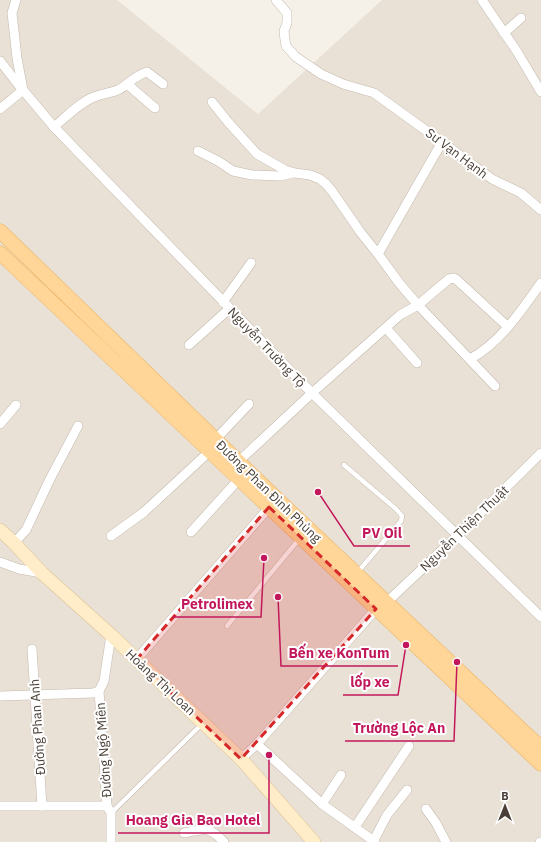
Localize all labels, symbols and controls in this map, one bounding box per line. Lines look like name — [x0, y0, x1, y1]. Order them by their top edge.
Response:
street label: Sư Vạn Hạnh — [422, 124, 491, 182]
street label: Nguyễn Trường Tộ — [224, 304, 309, 391]
street label: Đường Phan Đình Phùng — [212, 437, 325, 546]
street label: Nguyễn Thiện Thuật — [416, 482, 512, 575]
callout: PV Oil — [354, 520, 410, 546]
text: PV Oil — [362, 524, 402, 542]
callout: Petrolimex — [173, 591, 261, 617]
text: Petrolimex — [181, 595, 253, 613]
callout: Bến xe KonTum — [281, 640, 398, 666]
text: Bến xe KonTum — [289, 643, 389, 662]
street label: Hoàng Thị Loan — [122, 646, 199, 719]
callout: lốp xe — [343, 669, 398, 695]
text: lốp xe — [350, 672, 390, 691]
street label: Đường Phan Anh — [26, 678, 49, 776]
street label: Đường Ngộ Miên — [92, 702, 115, 798]
callout: Trường Lộc An — [345, 715, 454, 741]
text: Trường Lộc An — [353, 719, 445, 737]
north arrow — [485, 786, 525, 826]
text: B — [501, 789, 509, 803]
callout: Hoang Gia Bao Hotel — [118, 807, 269, 833]
text: Hoang Gia Bao Hotel — [126, 811, 260, 829]

